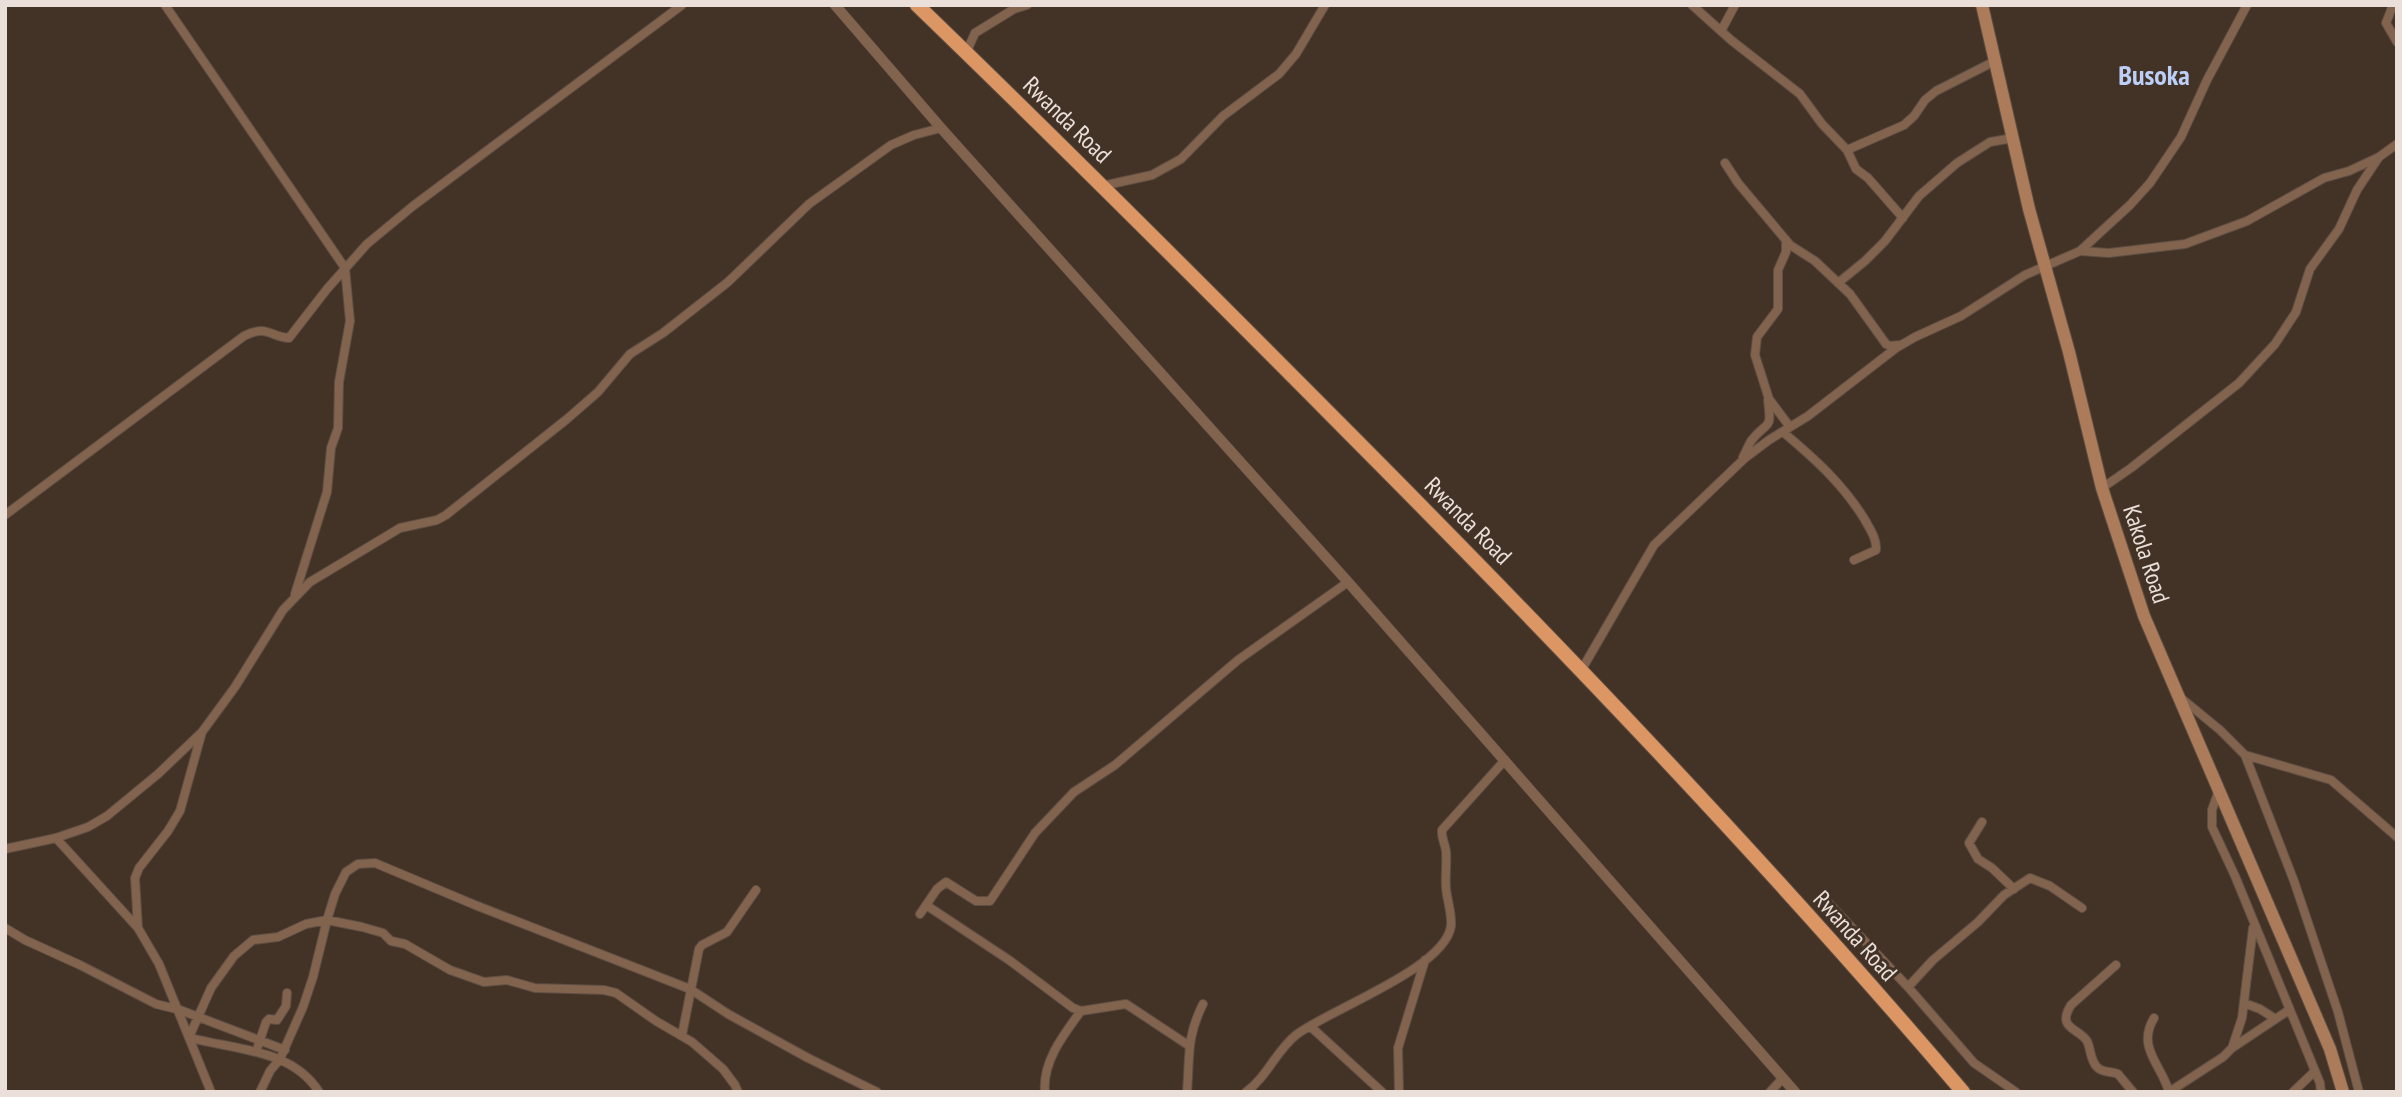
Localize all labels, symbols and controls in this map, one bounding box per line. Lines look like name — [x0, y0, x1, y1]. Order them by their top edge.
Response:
district label: Busoka — [2118, 56, 2190, 93]
street label: Rwanda Road — [1017, 70, 1118, 169]
street label: Rwanda Road — [1418, 470, 1519, 571]
street label: Kakola Road — [2116, 501, 2177, 607]
street label: Rwanda Road — [1807, 884, 1904, 987]

